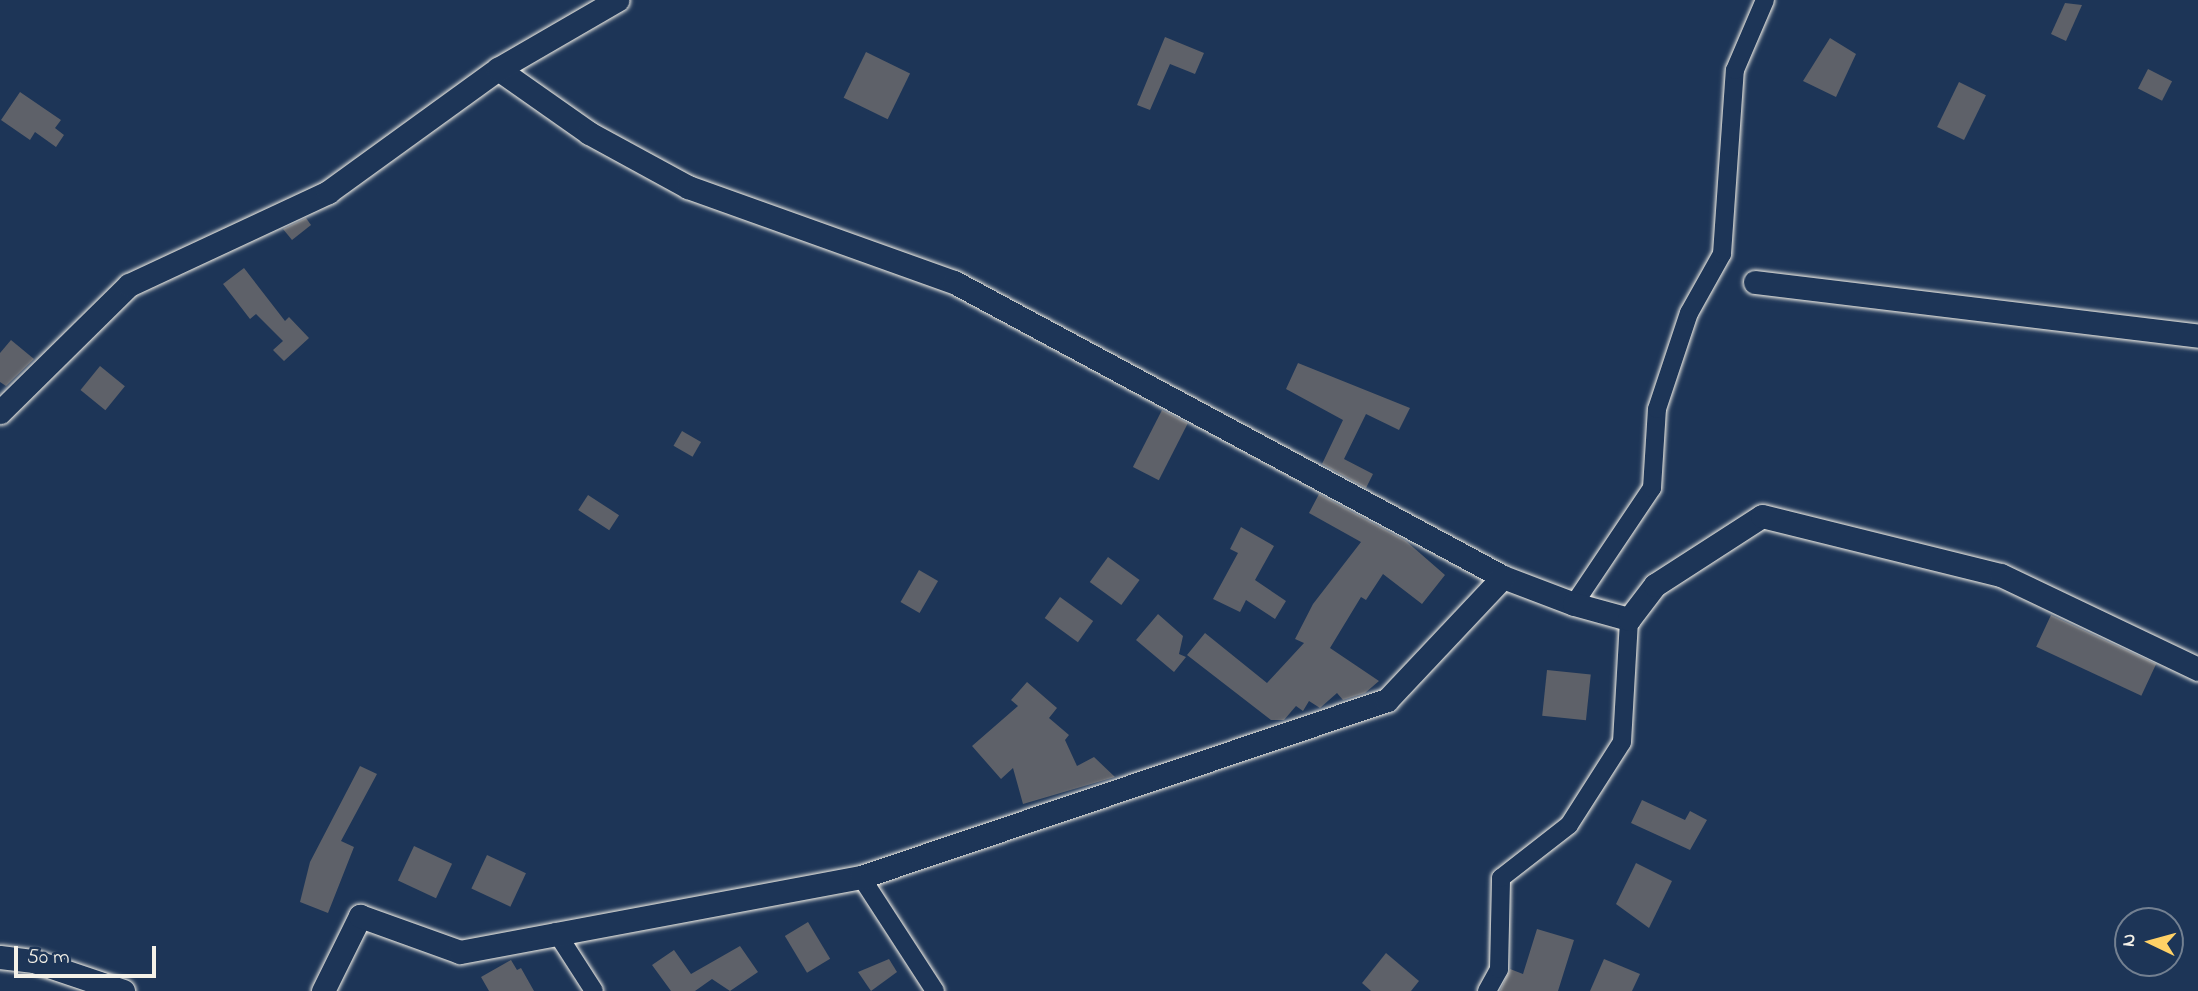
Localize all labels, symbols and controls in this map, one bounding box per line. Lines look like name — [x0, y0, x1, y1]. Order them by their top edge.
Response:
north arrow — [2114, 907, 2184, 977]
scale bar — [18, 932, 159, 976]
text: N — [2116, 933, 2144, 948]
text: 50 m — [27, 943, 70, 973]

